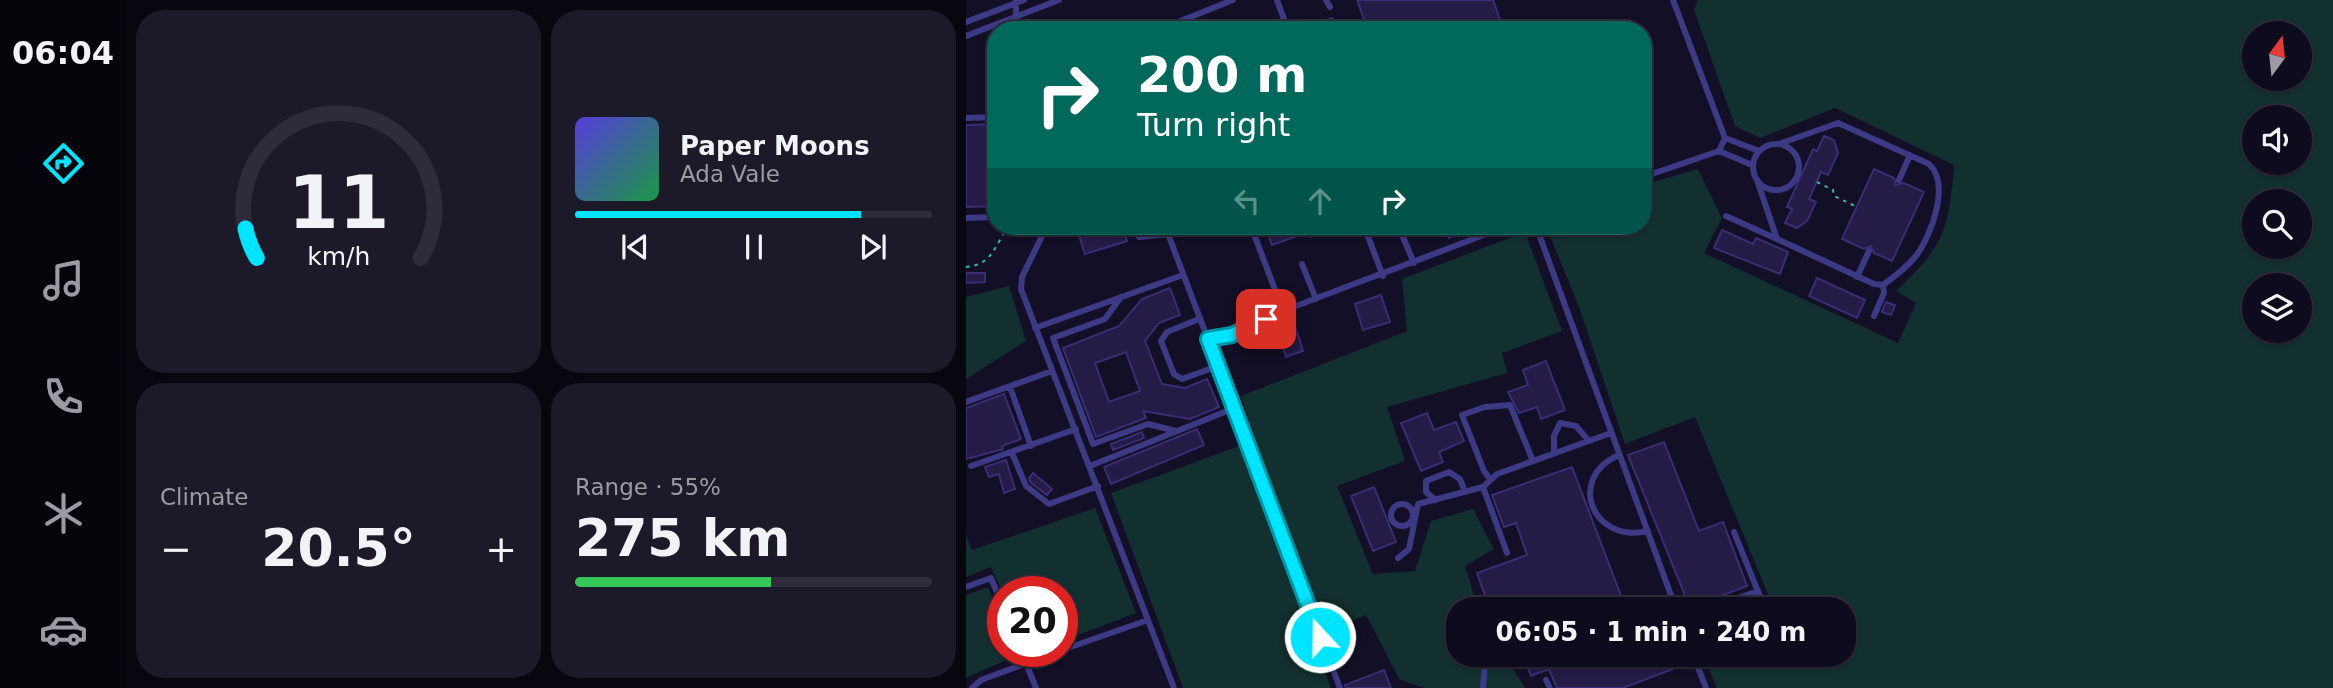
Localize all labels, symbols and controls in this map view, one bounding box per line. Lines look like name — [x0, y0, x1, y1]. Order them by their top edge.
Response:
north arrow — [2242, 21, 2312, 91]
map controls — [2242, 21, 2312, 343]
text: 06:04 — [12, 34, 114, 72]
text: 200 m — [1137, 47, 1307, 104]
icon: right — [1022, 49, 1113, 140]
button: sound — [2242, 105, 2312, 175]
text: Turn right — [1137, 106, 1290, 144]
text: Paper Moons — [680, 131, 870, 161]
icon: directions — [39, 139, 88, 188]
text: 11 — [288, 160, 389, 245]
text: Ada Vale — [680, 161, 780, 187]
icon: left — [1228, 182, 1266, 220]
icon: ahead — [1301, 182, 1339, 220]
icon: right — [1374, 182, 1412, 220]
button: search — [2242, 189, 2312, 259]
icon: previous — [616, 228, 654, 266]
icon: pause — [735, 228, 773, 266]
icon: next — [854, 228, 892, 266]
text: km/h — [307, 242, 370, 271]
icon: music — [39, 256, 88, 305]
button: layers — [2242, 273, 2312, 343]
pin — [1236, 289, 1296, 349]
icon: arrive — [1247, 300, 1285, 338]
icon: phone — [39, 372, 88, 421]
text: Range · 55% — [575, 474, 721, 500]
text: Climate — [160, 484, 249, 510]
icon: climate — [39, 489, 88, 538]
text: 275 km — [575, 508, 790, 568]
text: 20.5° — [261, 518, 416, 578]
text: − — [160, 527, 192, 571]
text: + — [485, 527, 517, 571]
speed limit sign: 20 — [987, 576, 1078, 667]
position arrow — [1283, 600, 1357, 674]
icon: car — [39, 605, 88, 654]
text: 06:05 · 1 min · 240 m — [1496, 617, 1806, 647]

